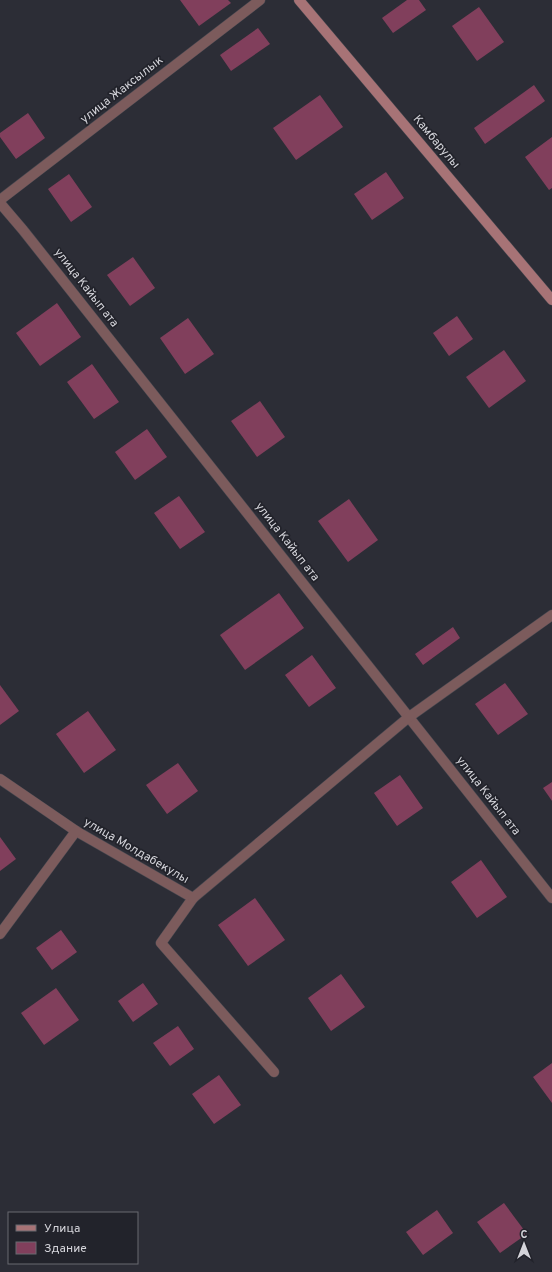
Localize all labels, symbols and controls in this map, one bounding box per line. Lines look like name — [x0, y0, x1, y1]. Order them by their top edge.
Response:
street label: улица Жаксылык — [77, 53, 167, 127]
street label: Камбарулы — [409, 112, 463, 172]
street label: улица Кайып ата — [50, 245, 122, 331]
street label: улица Кайып ата — [251, 499, 323, 585]
street label: улица Кайып ата — [452, 753, 524, 839]
street label: улица Молдабекулы — [81, 814, 191, 888]
legend — [8, 1212, 138, 1264]
text: Улица — [44, 1221, 80, 1237]
north arrow — [504, 1224, 544, 1264]
text: С — [520, 1228, 528, 1242]
text: Здание — [44, 1241, 87, 1257]

